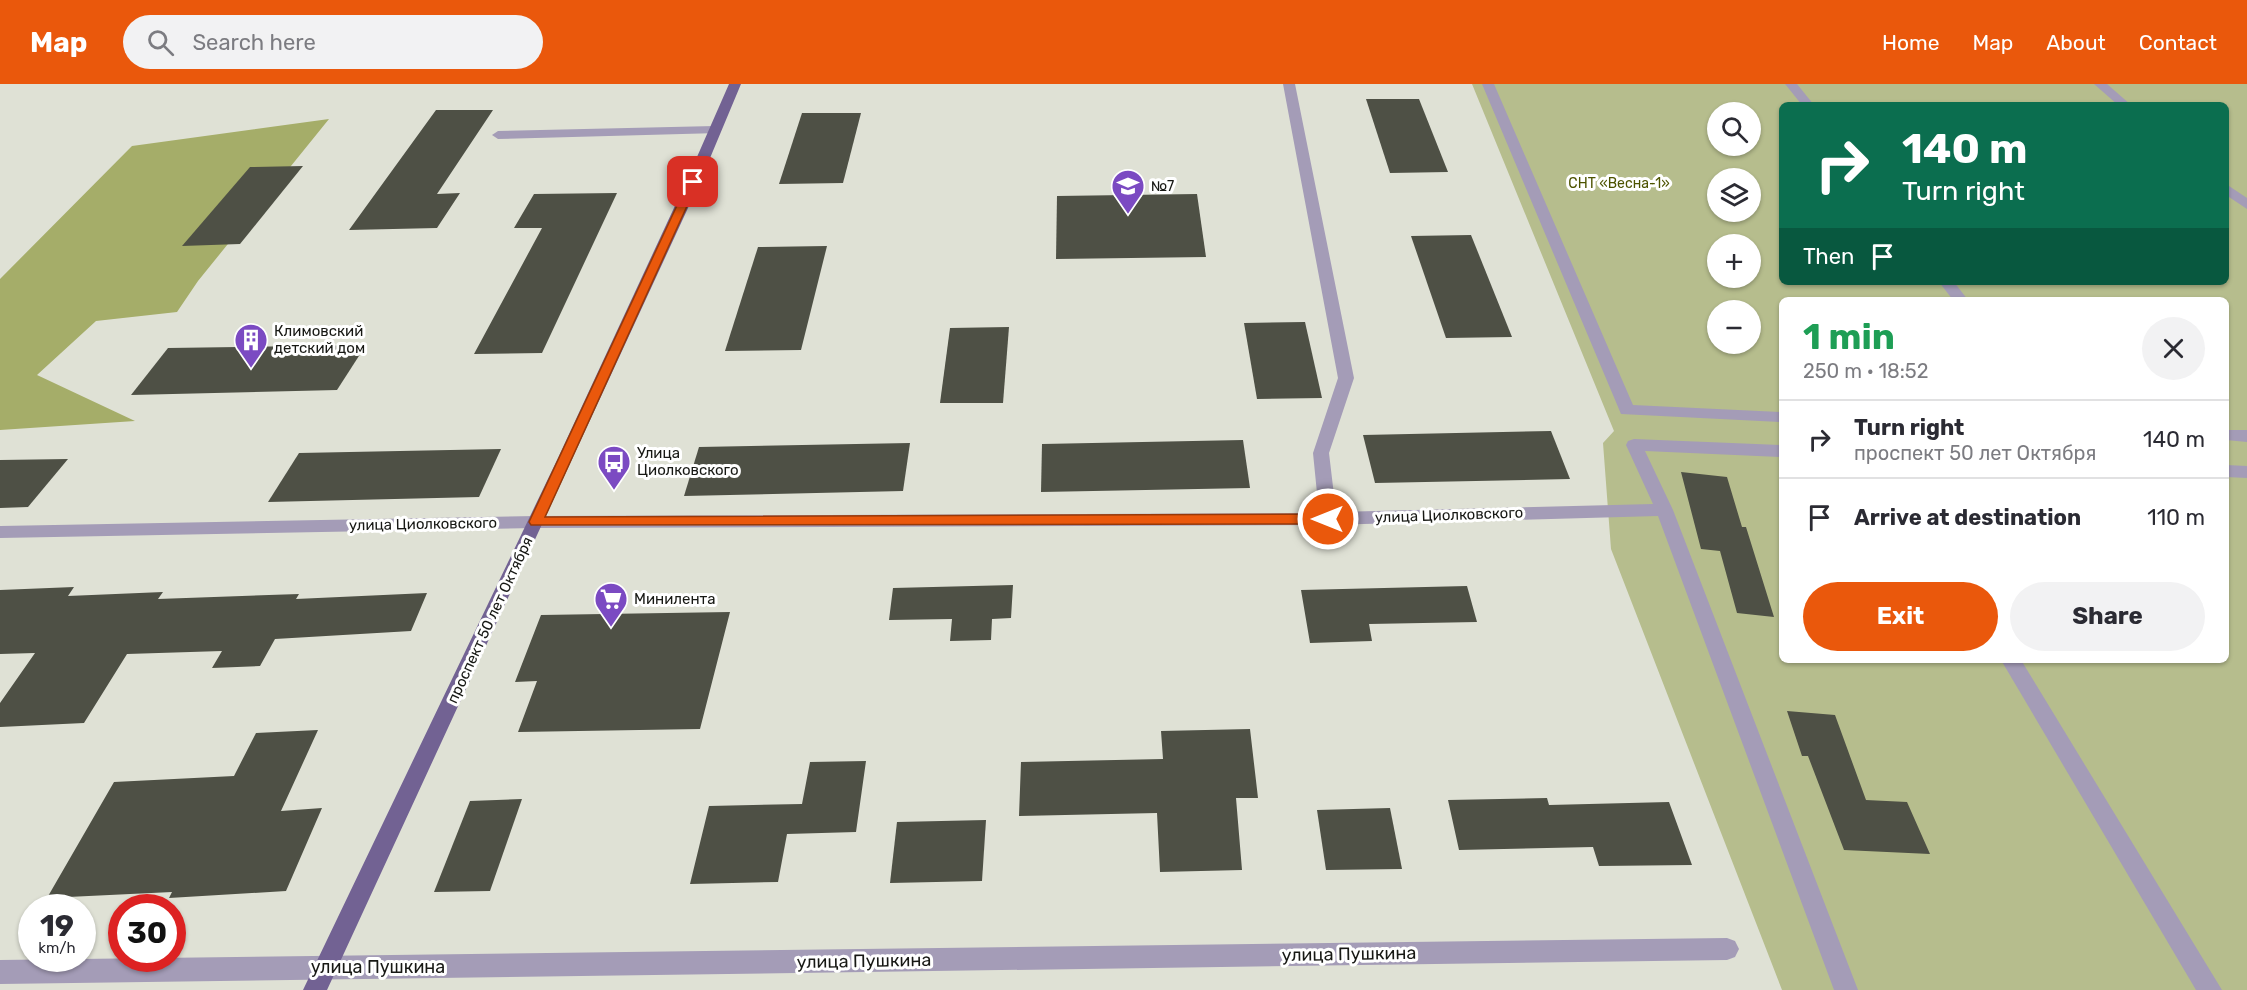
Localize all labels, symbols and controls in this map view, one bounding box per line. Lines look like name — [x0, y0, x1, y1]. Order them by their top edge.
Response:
search box — [123, 15, 543, 69]
text: Map — [30, 26, 87, 59]
icon: search — [144, 26, 177, 59]
text: Search here — [192, 29, 316, 56]
text: Home — [1882, 30, 1939, 55]
text: Map — [1972, 30, 2013, 55]
text: About — [2046, 30, 2106, 55]
text: Contact — [2139, 30, 2217, 55]
map controls — [1707, 102, 1761, 354]
button: search — [1707, 102, 1761, 156]
text: 140 m — [1902, 124, 2028, 174]
icon: right — [1803, 126, 1881, 204]
pin — [667, 156, 718, 207]
icon: arrive — [676, 165, 709, 198]
school or university icon: №7 — [1110, 168, 1146, 215]
button: layers — [1707, 168, 1761, 222]
park label: СНТ «Весна-1» — [1568, 175, 1670, 192]
text: Turn right — [1902, 175, 2025, 207]
place label: №7 — [1151, 178, 1174, 195]
button: + — [1707, 234, 1761, 288]
icon: arrive — [1866, 240, 1899, 273]
text: Then — [1803, 243, 1854, 270]
button: − — [1707, 300, 1761, 354]
text: 1 min — [1803, 315, 1895, 358]
button: close — [2142, 317, 2205, 380]
building icon: Климовский детский дом — [233, 322, 269, 369]
place label: Климовский детский дом — [274, 322, 365, 357]
text: 250 m · 18:52 — [1803, 359, 1928, 383]
text: Turn right — [1854, 414, 1964, 441]
icon: right — [1803, 423, 1836, 456]
text: 140 m — [2143, 426, 2205, 453]
text: проспект 50 лет Октября — [1854, 441, 2096, 465]
bus stop icon: Улица Циолковского — [596, 444, 632, 491]
place label: Улица Циолковского — [637, 444, 739, 479]
position arrow — [1296, 487, 1360, 551]
icon: arrive — [1803, 501, 1836, 534]
street label: улица Циолковского — [1375, 503, 1523, 527]
text: Arrive at destination — [1854, 504, 2081, 531]
text: 110 m — [2147, 504, 2205, 531]
street label: улица Циолковского — [349, 514, 497, 534]
street label: проспект 50 лет Октября — [443, 534, 537, 706]
supermarket icon: Минилента — [593, 581, 629, 628]
button: Exit — [1803, 582, 1998, 651]
button: Share — [2010, 582, 2205, 651]
place label: Минилента — [634, 590, 716, 608]
speed limit sign: 30 — [108, 894, 186, 972]
text: 19 — [40, 908, 74, 944]
text: km/h — [38, 939, 76, 957]
street label: улица Пушкина — [1282, 942, 1416, 966]
street label: улица Пушкина — [797, 949, 931, 973]
street label: улица Пушкина — [311, 956, 445, 978]

